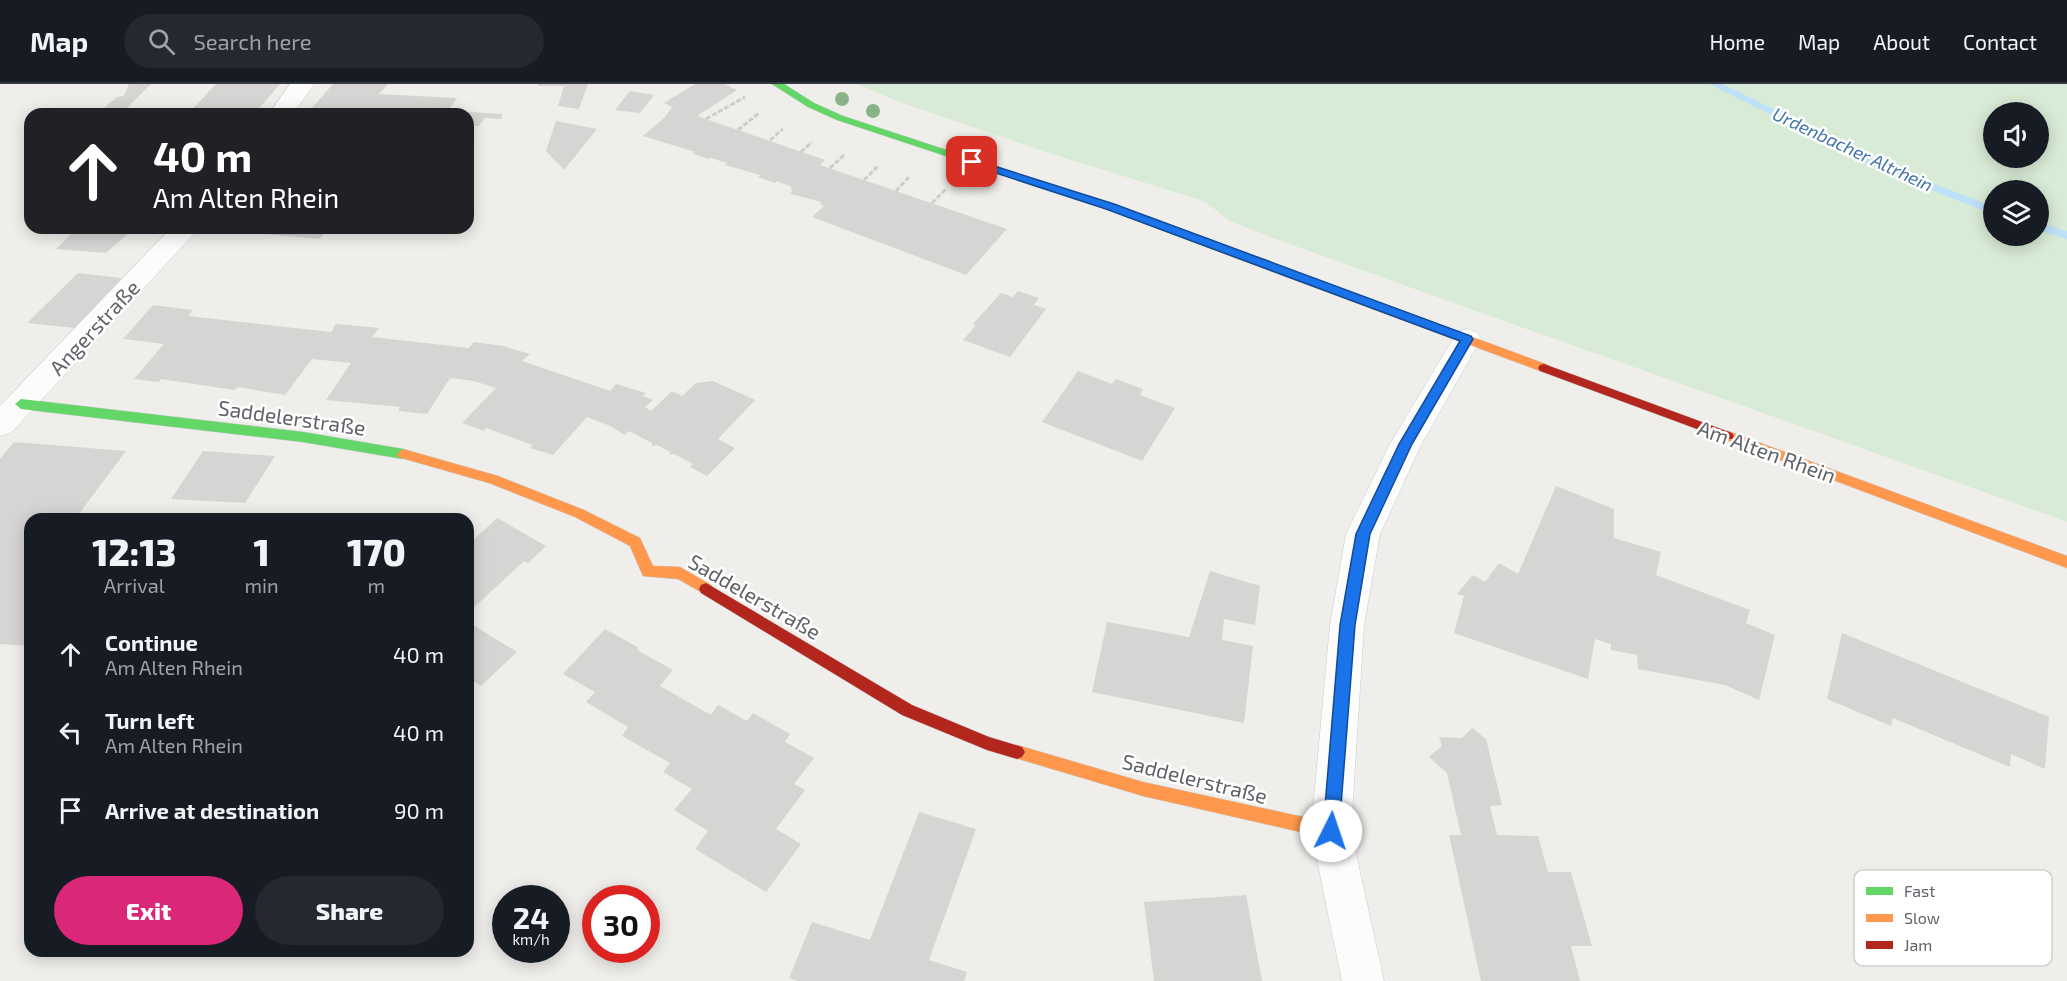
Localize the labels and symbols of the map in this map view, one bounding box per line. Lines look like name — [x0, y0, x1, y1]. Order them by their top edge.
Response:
water label: Urdenbacher Altrhein — [1769, 102, 1937, 196]
pin — [946, 136, 997, 187]
street label: Angerstraße — [44, 274, 144, 380]
street label: Saddelerstraße — [217, 394, 367, 440]
street label: Am Alten Rhein — [1695, 414, 1839, 488]
street label: Saddelerstraße — [684, 548, 826, 644]
street label: Saddelerstraße — [1120, 748, 1270, 808]
position arrow — [1299, 799, 1363, 863]
legend — [1854, 870, 2052, 966]
text: Fast — [1904, 881, 1935, 900]
speed limit sign: 30 — [582, 885, 660, 963]
text: Slow — [1904, 908, 1940, 927]
text: Jam — [1904, 935, 1932, 954]

